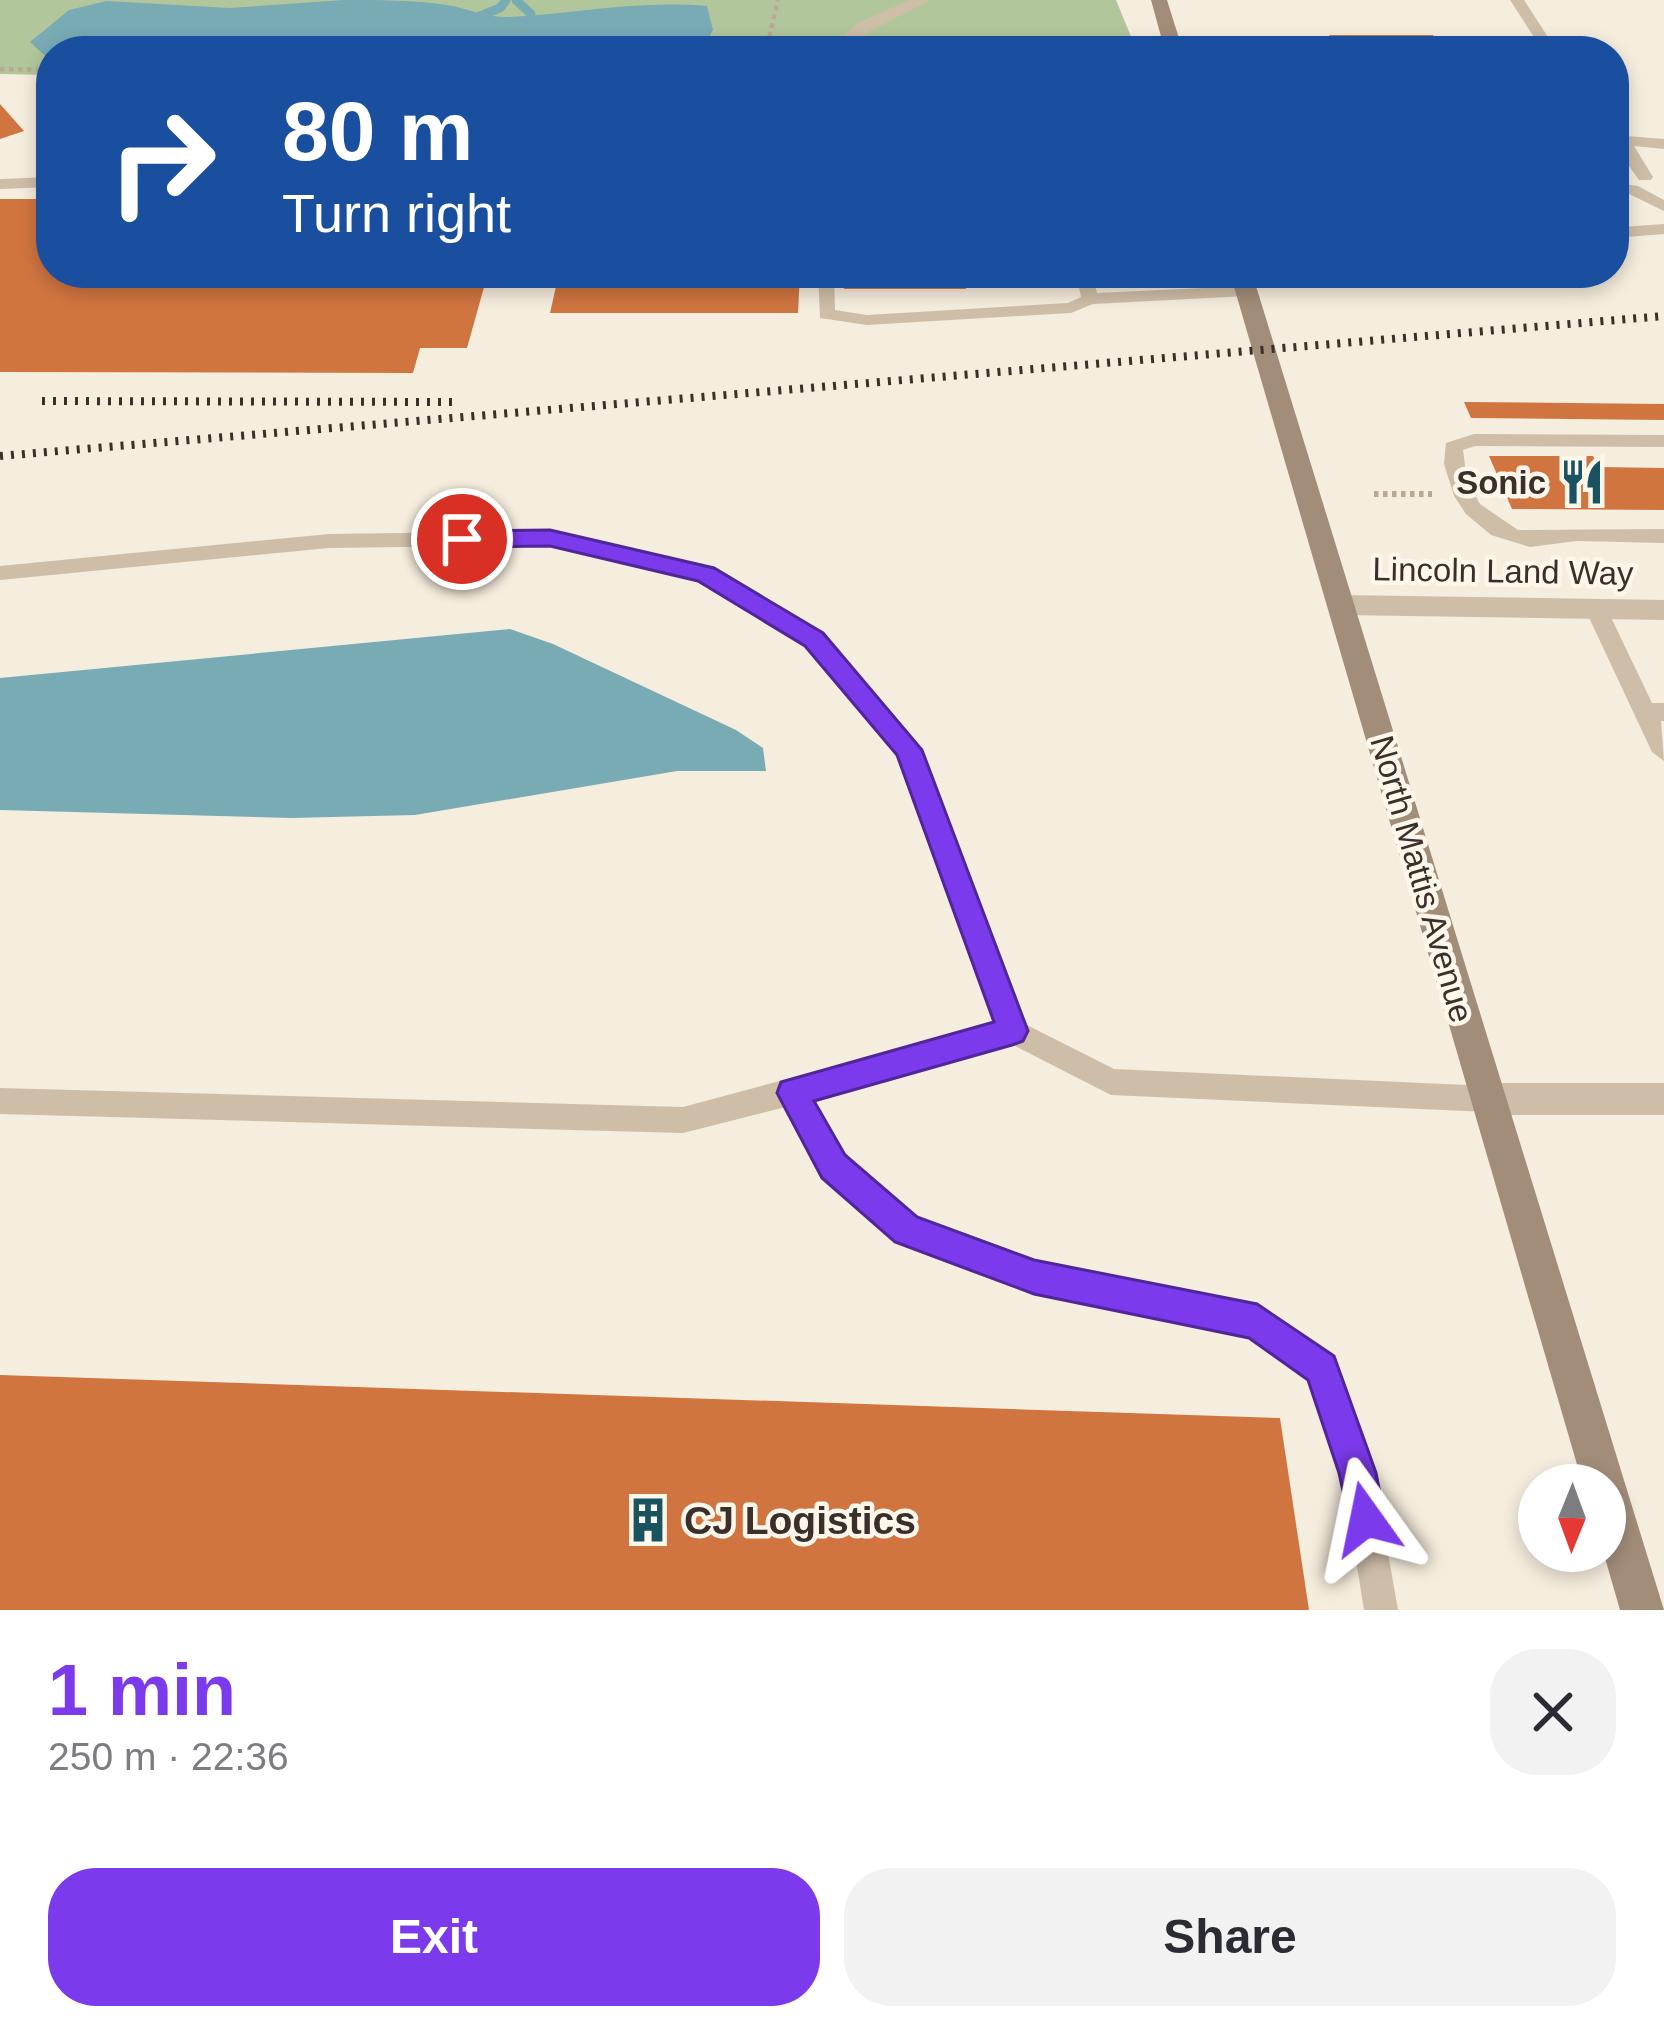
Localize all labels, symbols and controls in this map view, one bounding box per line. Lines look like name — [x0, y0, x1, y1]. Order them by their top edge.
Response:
icon: right — [84, 84, 240, 240]
text: 80 m — [282, 84, 473, 178]
text: Turn right — [282, 183, 511, 243]
restaurant icon: Sonic — [1557, 457, 1607, 507]
place label: Sonic — [1456, 464, 1546, 501]
pin — [411, 488, 513, 590]
icon: arrive — [429, 506, 495, 572]
street label: Lincoln Land Way — [1372, 550, 1634, 592]
street label: North Mattis Avenue — [1363, 731, 1481, 1027]
position arrow — [1303, 1456, 1429, 1582]
north arrow — [1518, 1464, 1626, 1572]
map controls — [1518, 1464, 1626, 1572]
building icon: CJ Logistics — [623, 1495, 673, 1545]
place label: CJ Logistics — [684, 1499, 916, 1542]
button: close — [1490, 1649, 1616, 1775]
text: 1 min — [48, 1650, 236, 1730]
text: 250 m · 22:36 — [48, 1735, 289, 1778]
button: Exit — [48, 1868, 820, 2006]
button: Share — [844, 1868, 1616, 2006]

